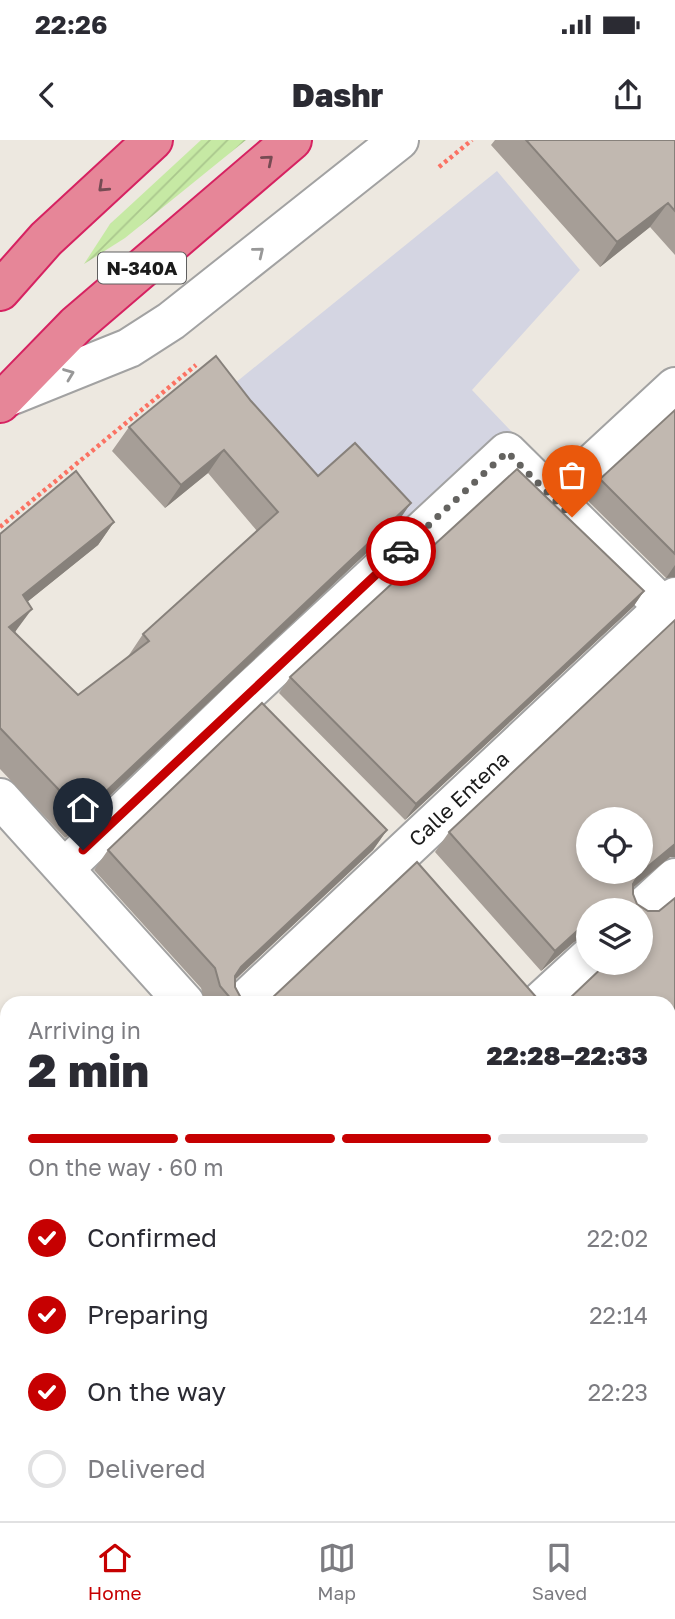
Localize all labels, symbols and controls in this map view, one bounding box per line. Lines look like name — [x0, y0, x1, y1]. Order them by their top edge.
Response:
text: 22:26 — [35, 9, 107, 40]
icon: back — [28, 76, 66, 114]
text: Dashr — [292, 76, 383, 114]
icon: share — [609, 76, 647, 114]
one-way arrow — [260, 156, 273, 168]
one-way arrow — [98, 178, 111, 191]
one-way arrow — [252, 248, 264, 261]
road number: N-340A — [98, 252, 186, 284]
one-way arrow — [62, 368, 74, 382]
pin — [542, 445, 602, 517]
icon: bag — [553, 456, 591, 494]
courier — [366, 516, 436, 586]
icon: car — [382, 532, 420, 570]
street label: Calle Entena — [403, 745, 514, 852]
pin — [53, 778, 113, 850]
icon: home — [64, 789, 102, 827]
map controls — [576, 807, 653, 975]
button: locate — [576, 807, 653, 884]
button: layers — [576, 898, 653, 975]
text: Arriving in — [28, 1016, 141, 1044]
text: 22:28–22:33 — [487, 1040, 648, 1071]
text: 2 min — [28, 1042, 149, 1097]
text: On the way · 60 m — [28, 1153, 224, 1181]
icon: check — [28, 1219, 66, 1257]
text: Confirmed — [87, 1222, 217, 1253]
text: 22:02 — [587, 1224, 648, 1252]
icon: check — [28, 1296, 66, 1334]
text: Preparing — [87, 1299, 209, 1330]
text: 22:14 — [589, 1301, 648, 1329]
icon: check — [28, 1373, 66, 1411]
text: On the way — [87, 1376, 226, 1407]
text: 22:23 — [588, 1378, 648, 1406]
text: Delivered — [87, 1453, 206, 1484]
tab: Home — [88, 1539, 142, 1604]
tab: Map — [317, 1539, 356, 1604]
tab: Saved — [532, 1539, 587, 1604]

